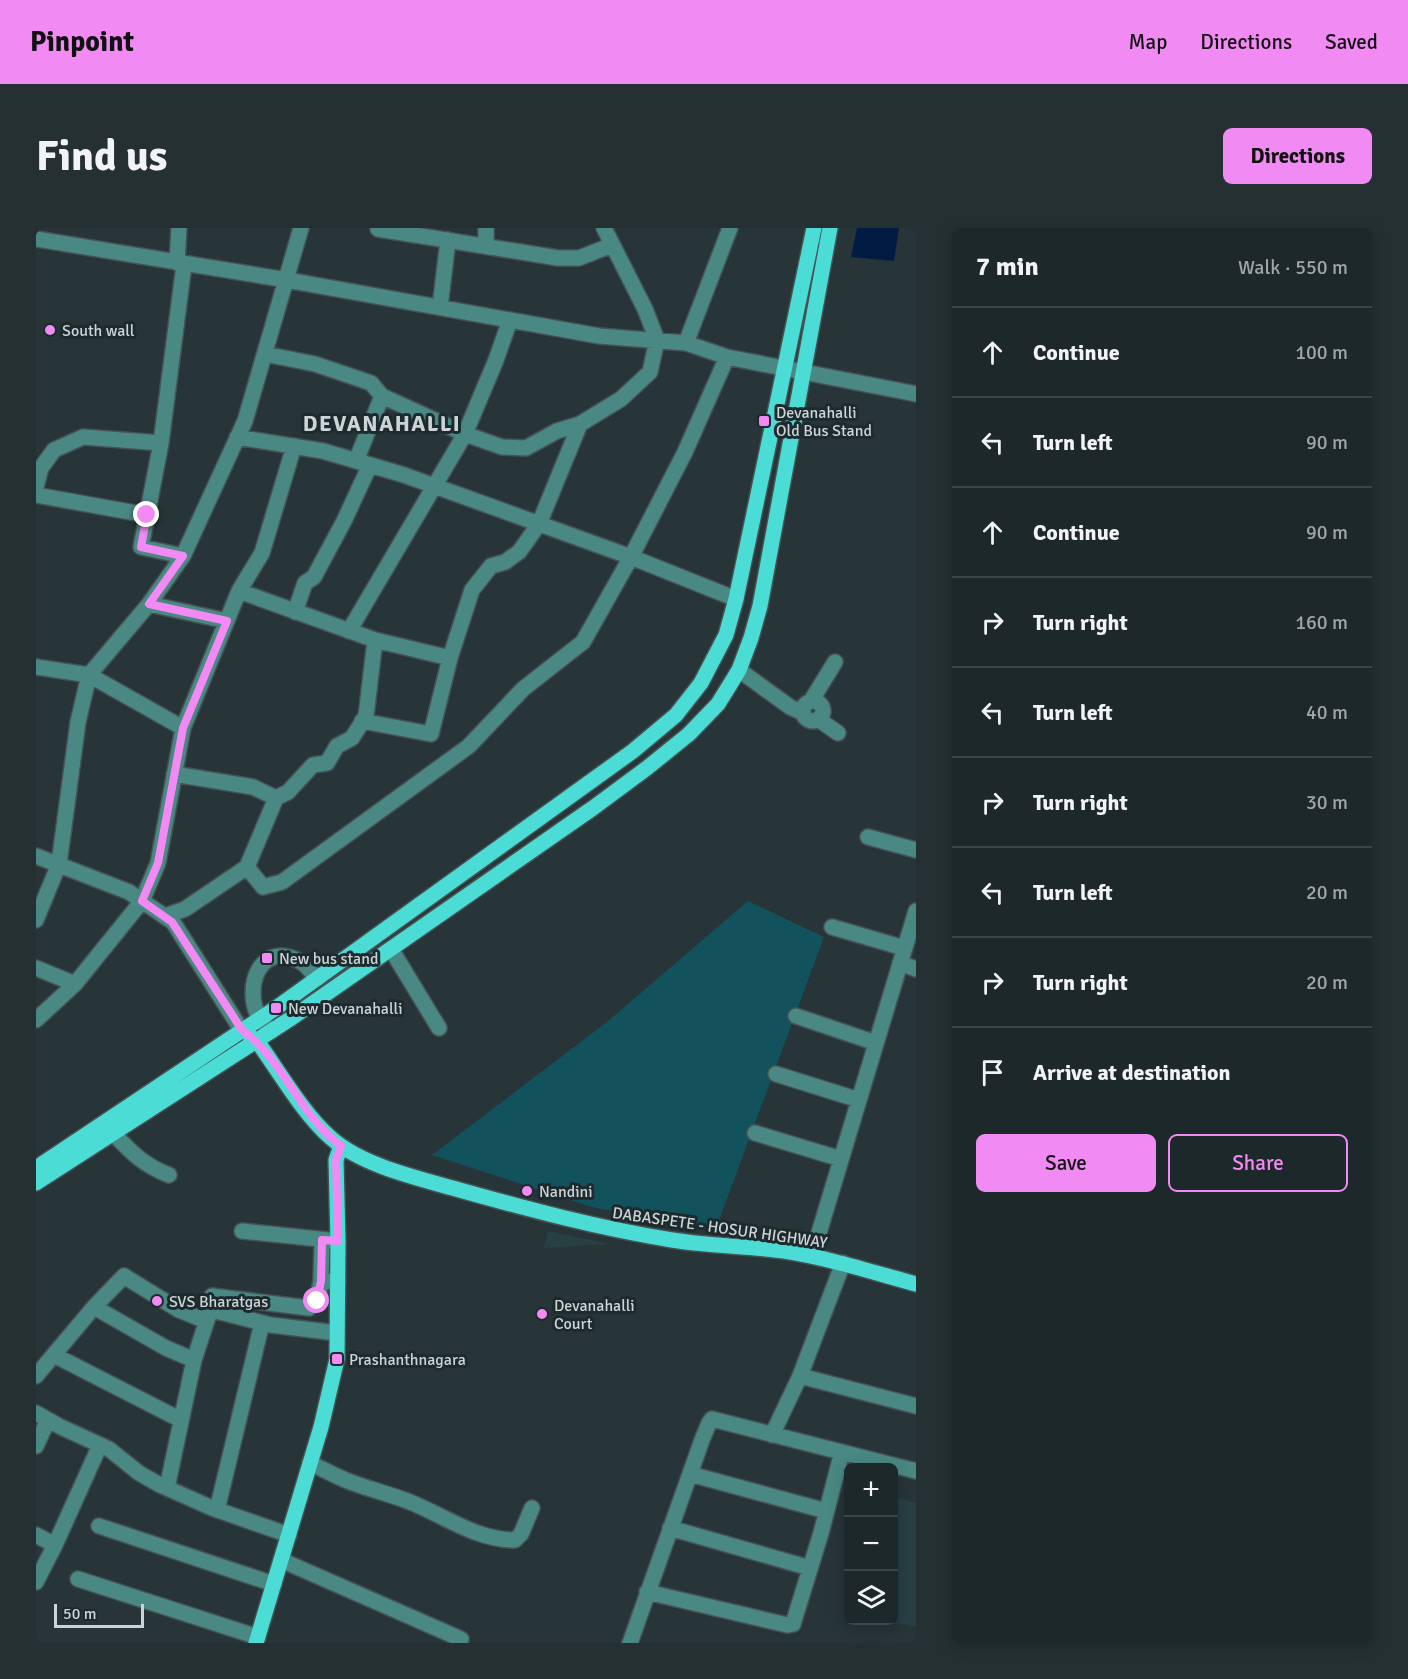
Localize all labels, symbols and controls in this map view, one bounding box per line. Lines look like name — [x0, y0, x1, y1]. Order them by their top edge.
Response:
text: Pinpoint — [30, 25, 134, 59]
text: Map — [1129, 29, 1167, 55]
text: Directions — [1200, 29, 1292, 55]
text: Saved — [1325, 29, 1378, 55]
button: Directions — [1223, 128, 1372, 184]
text: Find us — [36, 131, 167, 182]
text: 7 min — [976, 251, 1039, 283]
text: Walk · 550 m — [1238, 255, 1348, 280]
place label: South wall — [62, 321, 135, 341]
marker: South wall — [43, 323, 57, 337]
icon: ahead — [976, 336, 1009, 369]
text: Continue — [1033, 339, 1120, 366]
text: 100 m — [1295, 340, 1348, 365]
place label: Devanahalli Old Bus Stand — [776, 403, 872, 441]
district label: DEVANAHALLI — [303, 410, 461, 437]
marker: Devanahalli Old Bus Stand — [757, 414, 771, 428]
icon: left — [976, 426, 1009, 459]
text: Turn left — [1033, 429, 1113, 456]
text: 90 m — [1306, 430, 1348, 455]
route end — [133, 501, 159, 527]
icon: ahead — [976, 516, 1009, 549]
text: Continue — [1033, 519, 1120, 546]
text: 90 m — [1306, 520, 1348, 545]
icon: right — [976, 606, 1009, 639]
text: Turn right — [1033, 609, 1128, 636]
text: 160 m — [1295, 610, 1348, 635]
icon: left — [976, 696, 1009, 729]
text: Turn left — [1033, 699, 1113, 726]
text: 40 m — [1306, 700, 1348, 725]
icon: right — [976, 786, 1009, 819]
text: Turn right — [1033, 789, 1128, 816]
text: 30 m — [1306, 790, 1348, 815]
icon: left — [976, 876, 1009, 909]
text: Turn left — [1033, 879, 1113, 906]
text: 20 m — [1306, 880, 1348, 905]
place label: New bus stand — [279, 949, 378, 969]
marker: New bus stand — [260, 951, 274, 965]
icon: right — [976, 966, 1009, 999]
text: Turn right — [1033, 969, 1128, 996]
text: 20 m — [1306, 970, 1348, 995]
place label: New Devanahalli — [288, 999, 402, 1019]
marker: New Devanahalli — [269, 1001, 283, 1015]
icon: arrive — [976, 1056, 1009, 1089]
text: Arrive at destination — [1033, 1059, 1230, 1086]
button: Save — [976, 1134, 1156, 1192]
button: Share — [1168, 1134, 1348, 1192]
place label: Nandini — [539, 1182, 593, 1202]
marker: Nandini — [520, 1184, 534, 1198]
street label: DABASPETE - HOSUR HIGHWAY — [611, 1203, 829, 1253]
route start — [303, 1287, 329, 1313]
place label: SVS Bharatgas — [169, 1292, 268, 1312]
marker: SVS Bharatgas — [150, 1294, 164, 1308]
place label: Devanahalli Court — [554, 1296, 635, 1334]
marker: Devanahalli Court — [535, 1307, 549, 1321]
place label: Prashanthnagara — [349, 1350, 466, 1370]
marker: Prashanthnagara — [330, 1352, 344, 1366]
map controls — [844, 1463, 898, 1625]
button: + — [844, 1463, 898, 1517]
button: − — [844, 1517, 898, 1571]
button: layers — [844, 1571, 898, 1625]
scale bar — [54, 1601, 144, 1628]
text: 50 m — [63, 1604, 97, 1624]

